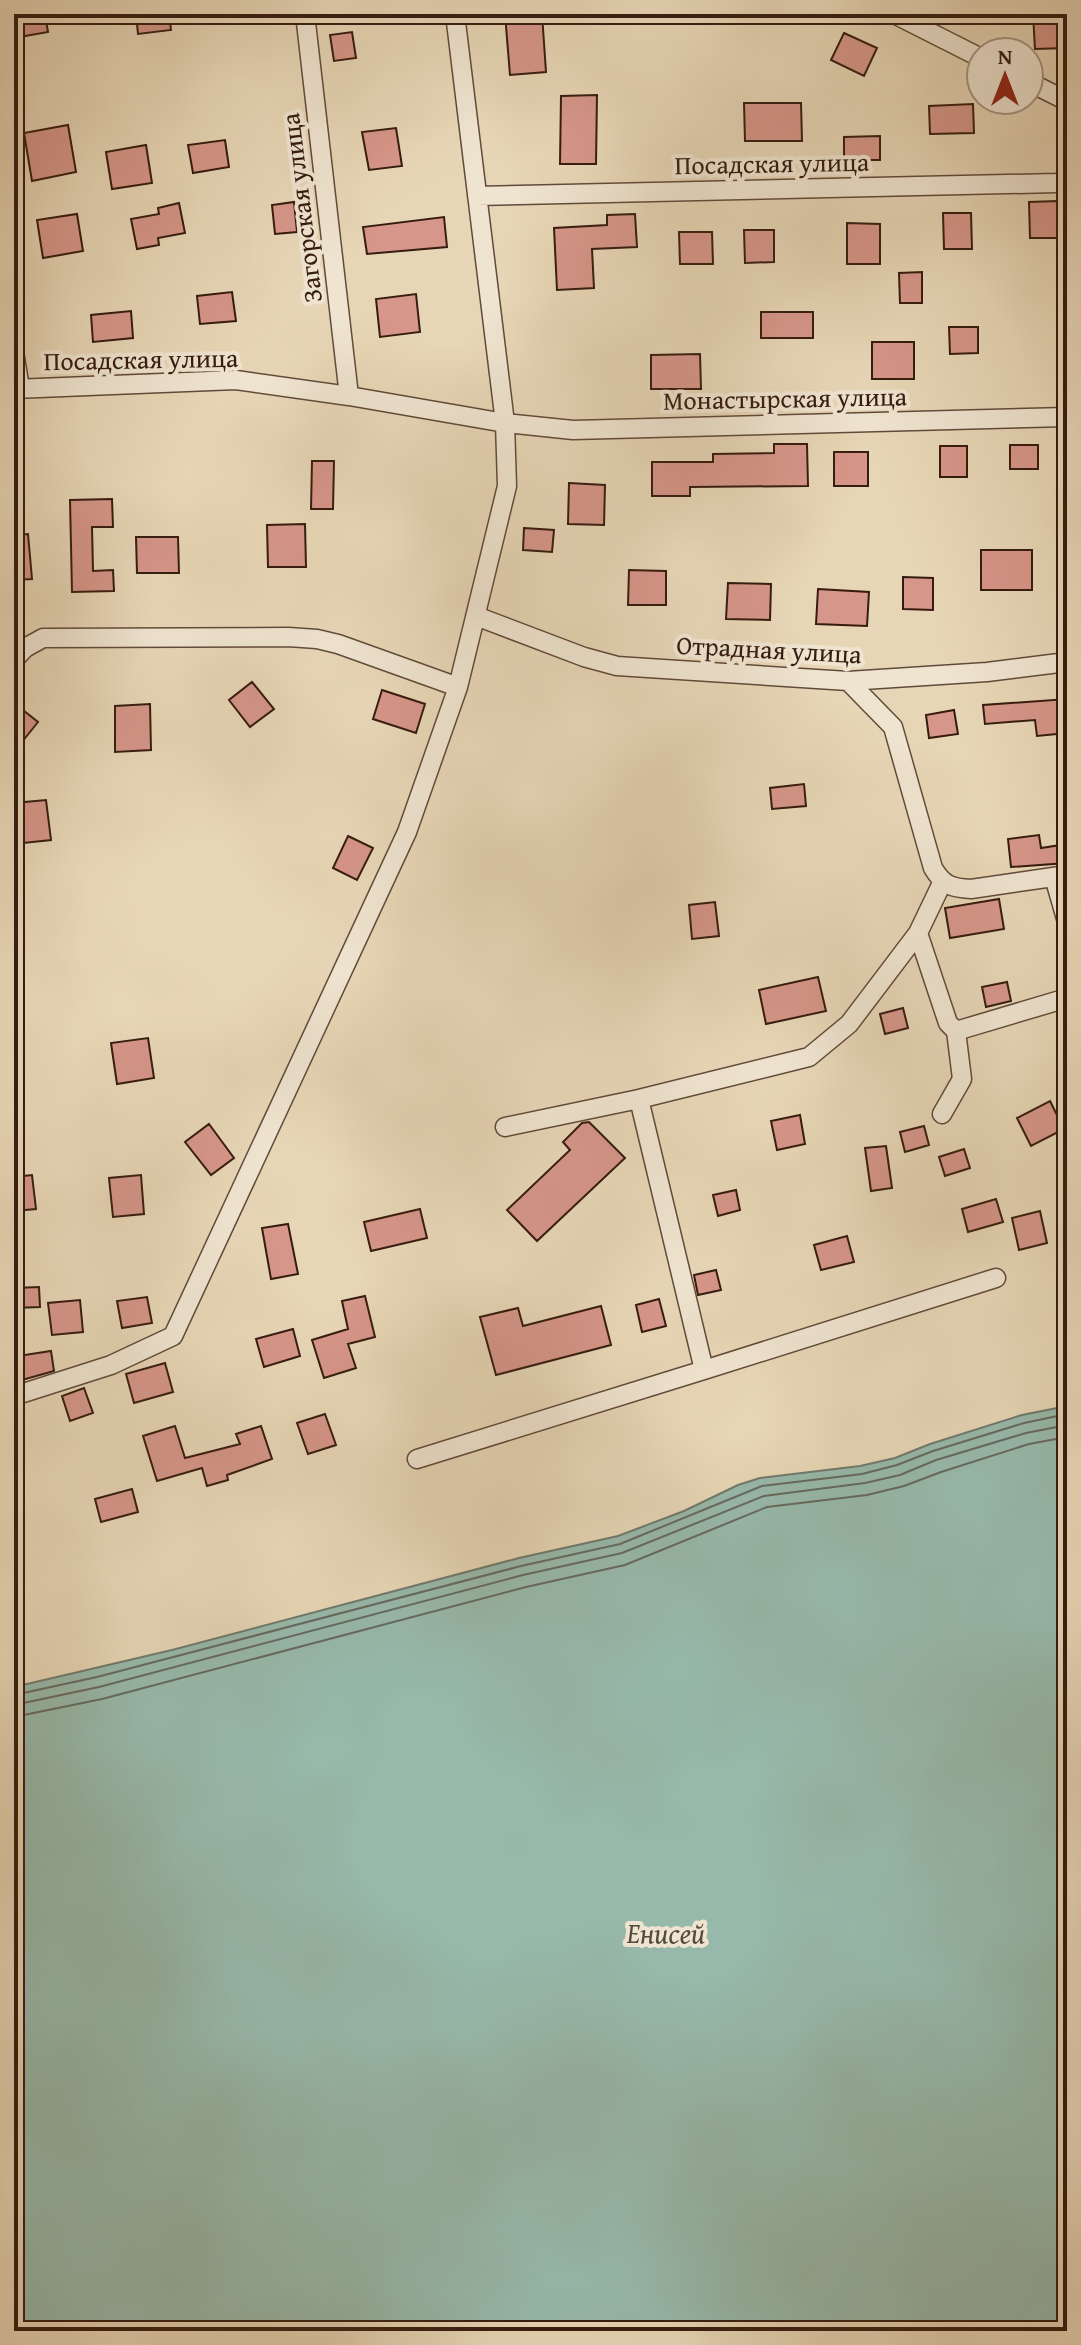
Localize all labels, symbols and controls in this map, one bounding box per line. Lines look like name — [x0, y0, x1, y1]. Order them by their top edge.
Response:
north arrow — [965, 36, 1045, 116]
text: N — [998, 40, 1013, 72]
street label: Загорская улица — [270, 110, 332, 305]
street label: Посадская улица — [674, 142, 870, 184]
street label: Посадская улица — [43, 338, 239, 380]
street label: Монастырская улица — [663, 376, 908, 420]
street label: Отрадная улица — [675, 625, 863, 673]
water label: Енисей — [626, 1912, 705, 1953]

